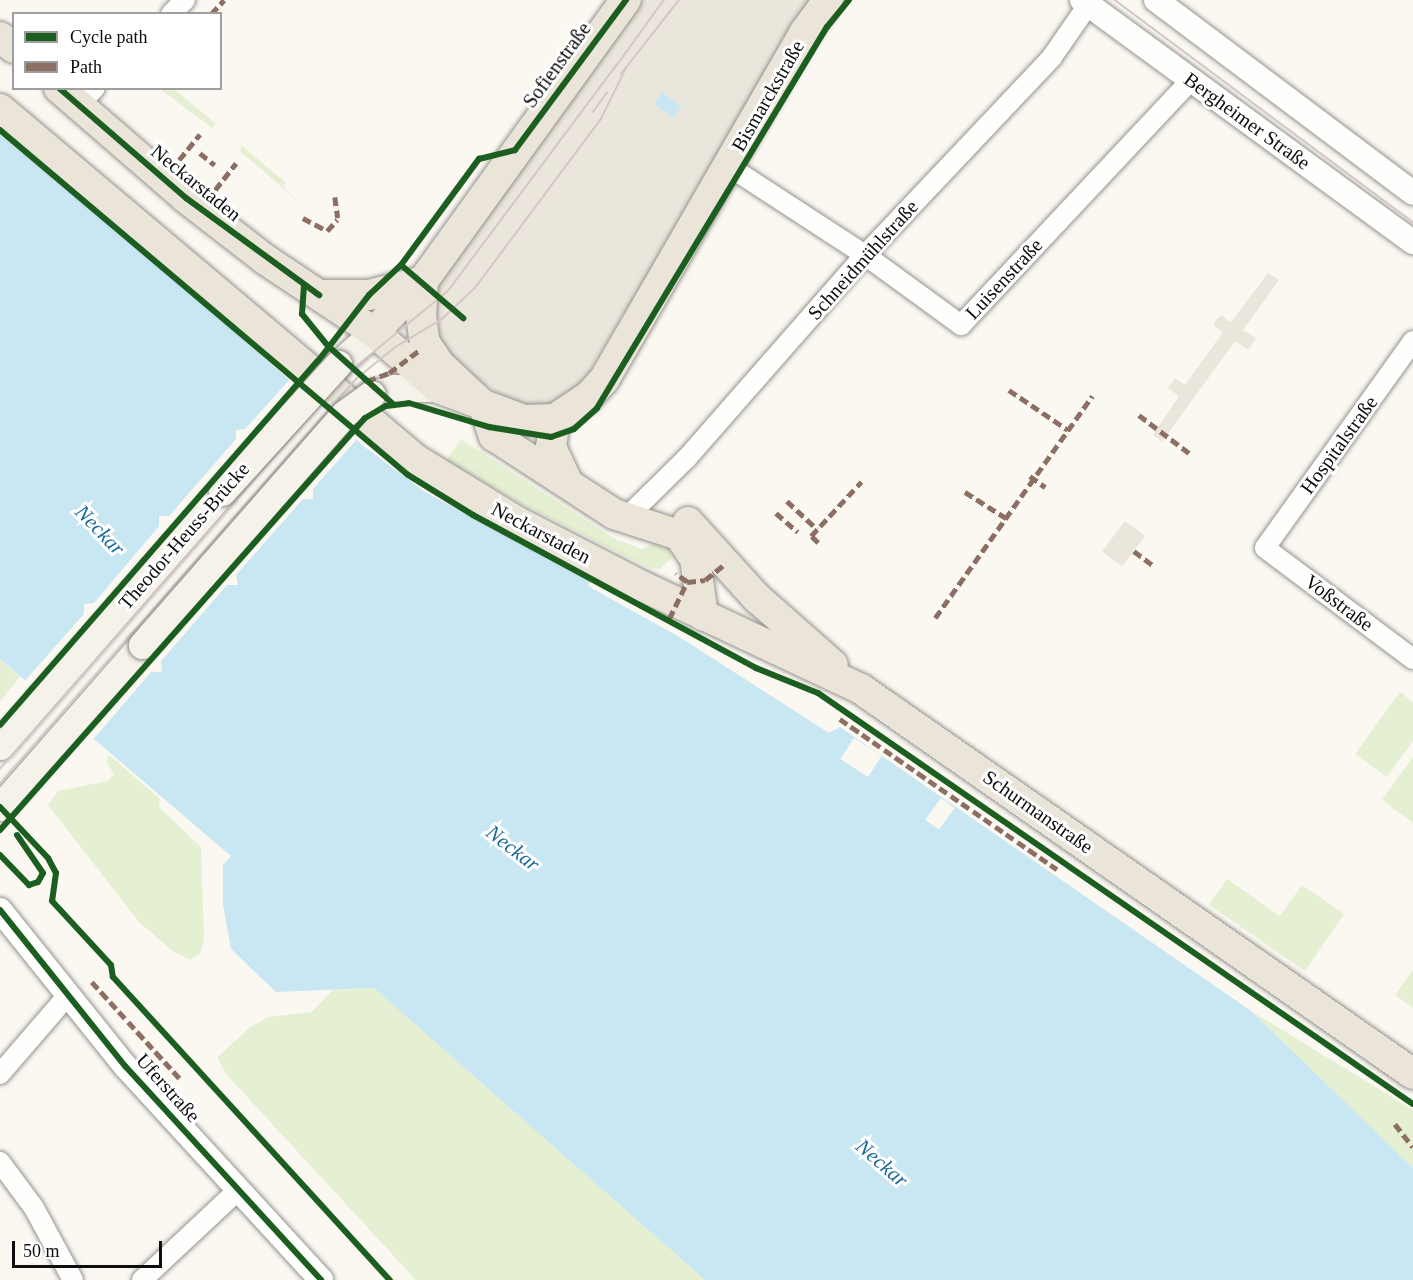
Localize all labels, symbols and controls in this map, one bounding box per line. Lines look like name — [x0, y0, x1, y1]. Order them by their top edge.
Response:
legend — [12, 12, 222, 90]
street label: Sofienstraße — [518, 18, 596, 112]
text: Cycle path — [70, 27, 147, 47]
street label: Bismarckstraße — [727, 36, 809, 156]
text: Path — [70, 57, 102, 77]
street label: Bergheimer Straße — [1179, 67, 1315, 175]
street label: Neckarstaden — [146, 139, 246, 227]
street label: Schneidmühlstraße — [803, 195, 923, 325]
street label: Luisenstraße — [960, 233, 1048, 325]
street label: Hospitalstraße — [1295, 391, 1383, 499]
street label: Theodor-Heuss-Brücke — [113, 457, 255, 615]
street label: Neckarstaden — [487, 497, 595, 569]
water label: Neckar — [70, 499, 130, 561]
street label: Voßstraße — [1300, 569, 1378, 637]
street label: Schurmanstraße — [978, 765, 1098, 859]
water label: Neckar — [481, 819, 545, 877]
street label: Uferstraße — [131, 1049, 205, 1127]
water label: Neckar — [851, 1134, 913, 1192]
scale bar — [15, 1229, 165, 1267]
text: 50 m — [23, 1241, 60, 1261]

